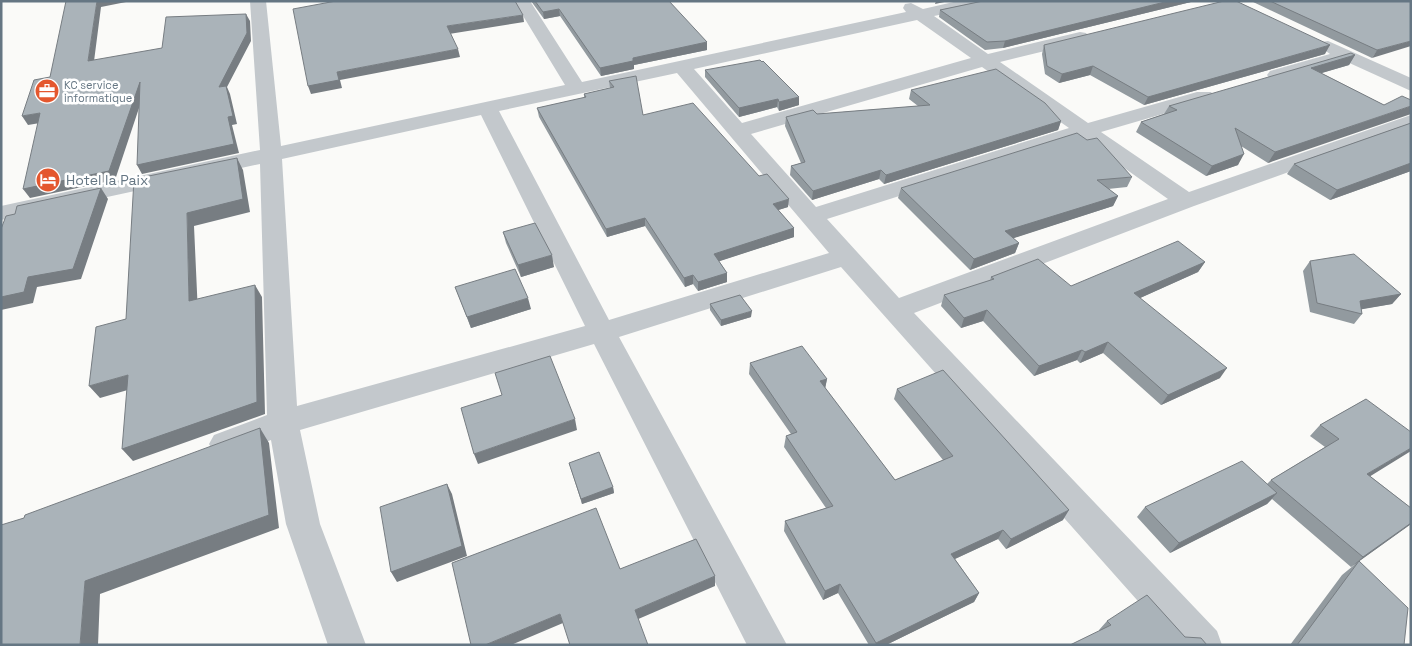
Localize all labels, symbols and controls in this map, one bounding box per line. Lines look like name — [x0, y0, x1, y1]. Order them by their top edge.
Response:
office icon: KC service informatique — [34, 78, 60, 104]
place label: KC service informatique — [64, 78, 132, 105]
hotel icon: Hotel la Paix — [35, 167, 61, 193]
place label: Hotel la Paix — [66, 171, 148, 189]

